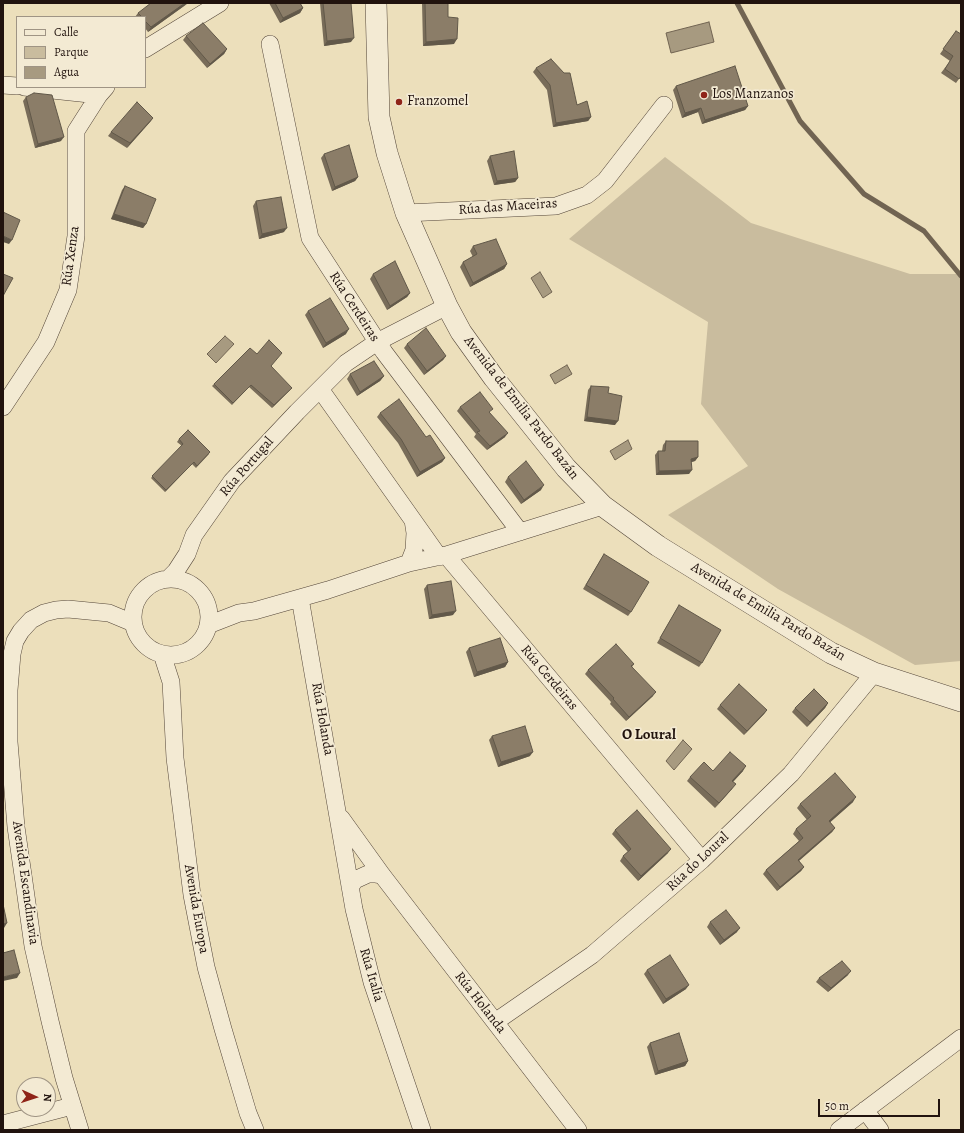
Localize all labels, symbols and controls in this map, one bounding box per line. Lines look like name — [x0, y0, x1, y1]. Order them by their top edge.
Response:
legend — [16, 16, 146, 88]
text: Calle — [54, 24, 78, 40]
text: Parque — [54, 44, 89, 60]
text: Agua — [54, 64, 79, 80]
place label: Los Manzanos — [712, 87, 794, 103]
marker: Los Manzanos — [699, 90, 709, 100]
place label: Franzomel — [407, 94, 468, 110]
marker: Franzomel — [394, 97, 404, 107]
street label: Rúa das Maceiras — [458, 195, 558, 219]
street label: Rúa Xenza — [58, 225, 84, 287]
street label: Rúa Cerdeiras — [325, 269, 383, 345]
street label: Avenida de Emilia Pardo Bazán — [460, 333, 582, 483]
street label: Rúa Portugal — [217, 434, 277, 500]
street label: Avenida de Emilia Pardo Bazán — [688, 559, 848, 665]
street label: Rúa Cerdeiras — [517, 642, 581, 714]
street label: Rúa Holanda — [307, 681, 337, 757]
district label: O Loural — [622, 726, 676, 744]
street label: Avenida Escandinavia — [8, 820, 42, 946]
street label: Rúa do Loural — [663, 829, 733, 895]
street label: Avenida Europa — [180, 863, 212, 955]
street label: Rúa Italia — [355, 946, 387, 1004]
street label: Rúa Holanda — [451, 969, 509, 1037]
north arrow — [16, 1077, 56, 1117]
scale bar — [820, 1091, 942, 1117]
text: N — [40, 1093, 55, 1102]
text: 50 m — [825, 1098, 849, 1114]

